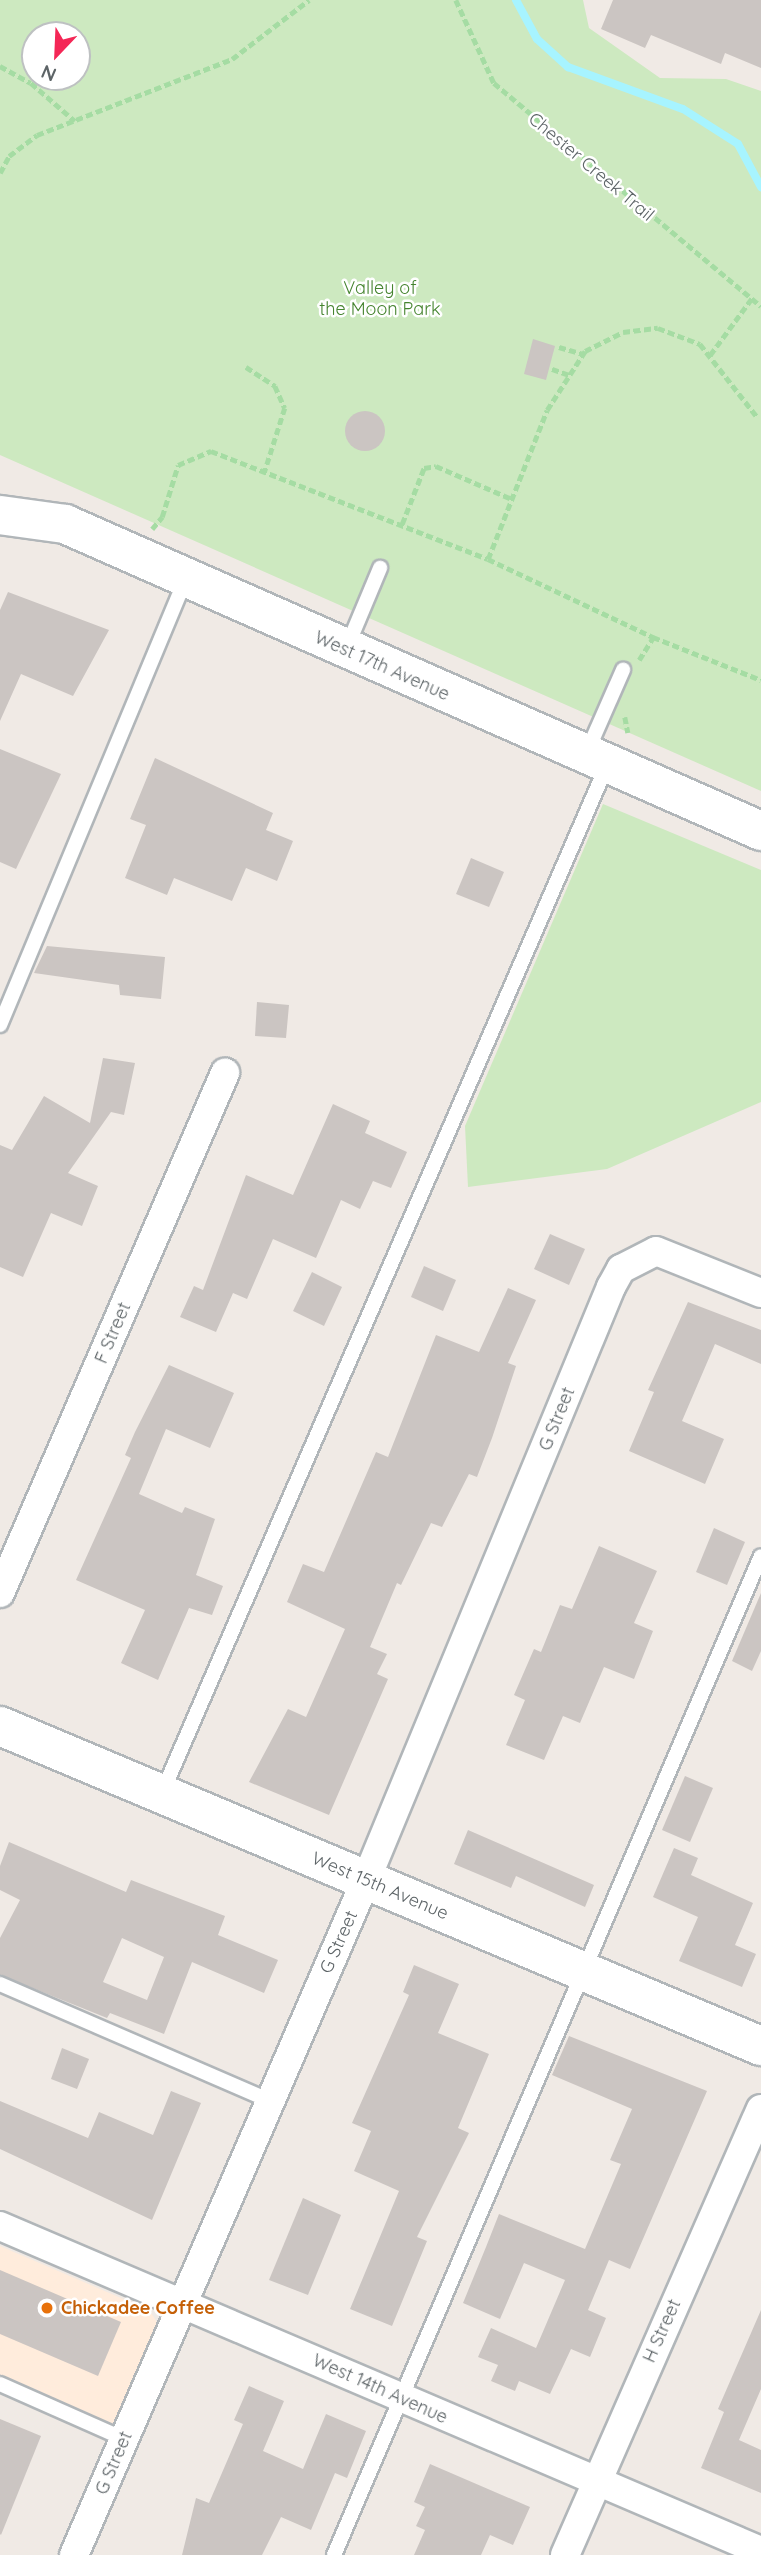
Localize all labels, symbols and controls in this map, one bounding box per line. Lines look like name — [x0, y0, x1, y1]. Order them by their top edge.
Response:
north arrow — [21, 21, 91, 91]
text: N — [37, 60, 60, 87]
street label: Chester Creek Trail — [524, 108, 658, 226]
park label: Valley of the Moon Park — [319, 278, 441, 320]
street label: West 17th Avenue — [311, 627, 453, 705]
street label: F Street — [90, 1299, 136, 1367]
street label: G Street — [535, 1384, 579, 1454]
street label: West 15th Avenue — [309, 1848, 451, 1924]
street label: G Street — [316, 1907, 362, 1977]
street label: H Street — [638, 2296, 686, 2366]
place label: Chickadee Coffee — [61, 2297, 215, 2319]
marker: Chickadee Coffee — [39, 2300, 55, 2316]
street label: West 14th Avenue — [309, 2350, 451, 2428]
street label: G Street — [91, 2428, 137, 2498]

